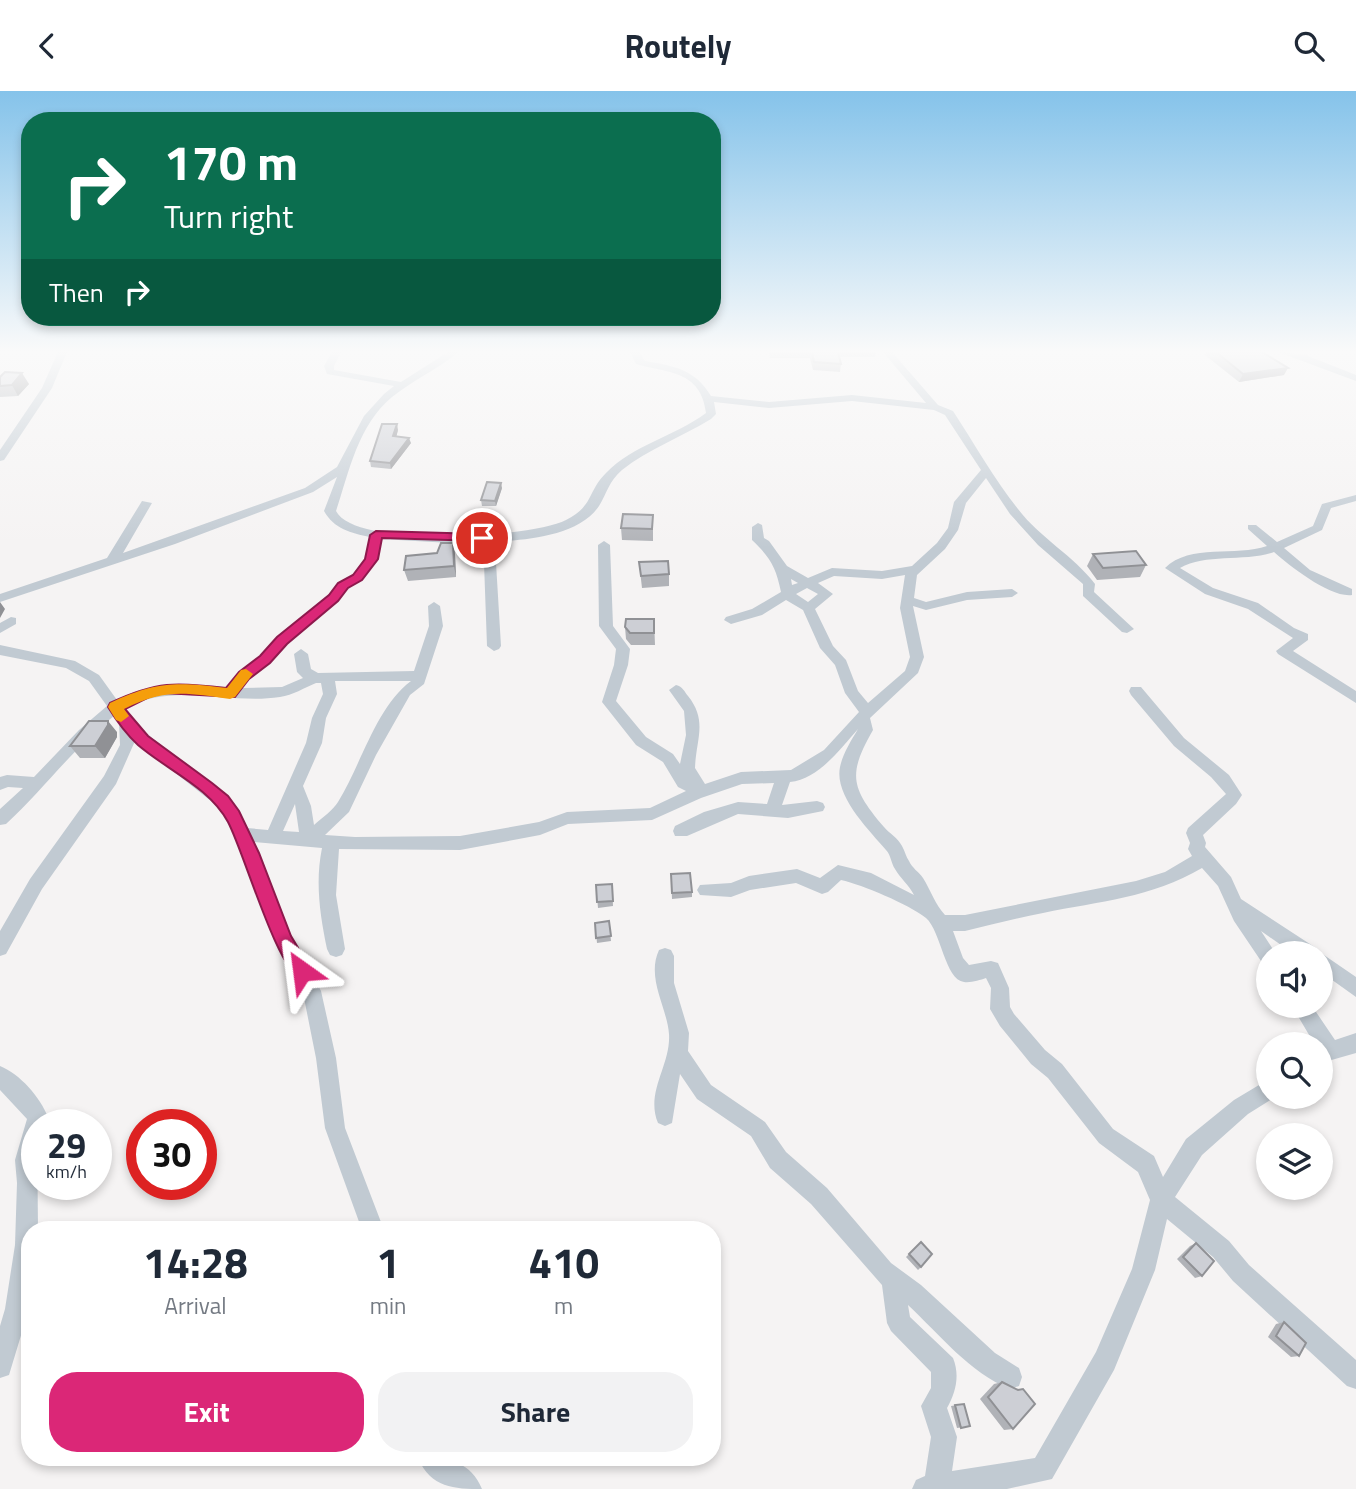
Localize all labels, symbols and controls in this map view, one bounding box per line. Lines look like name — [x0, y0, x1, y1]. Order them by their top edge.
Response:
text: Routely — [625, 22, 731, 70]
icon: back — [28, 27, 66, 65]
icon: search — [1290, 27, 1328, 65]
text: 170 m — [164, 124, 298, 199]
icon: right — [49, 140, 140, 231]
text: Turn right — [164, 192, 293, 240]
text: Then — [49, 273, 104, 312]
icon: right — [118, 273, 156, 311]
pin — [452, 508, 512, 568]
icon: arrive — [463, 519, 501, 557]
position arrow — [265, 934, 339, 1008]
map controls — [1256, 941, 1333, 1200]
button: sound — [1256, 941, 1333, 1018]
button: search — [1256, 1032, 1333, 1109]
speed limit sign: 30 — [126, 1109, 217, 1200]
text: 29 — [47, 1118, 86, 1172]
button: layers — [1256, 1123, 1333, 1200]
text: km/h — [46, 1158, 87, 1185]
text: 14:28 — [143, 1230, 248, 1294]
text: 1 — [376, 1230, 400, 1294]
text: 410 — [528, 1230, 599, 1294]
text: Arrival — [164, 1288, 227, 1323]
text: min — [370, 1288, 406, 1323]
text: m — [554, 1288, 573, 1323]
button: Exit — [49, 1372, 364, 1452]
button: Share — [378, 1372, 693, 1452]

